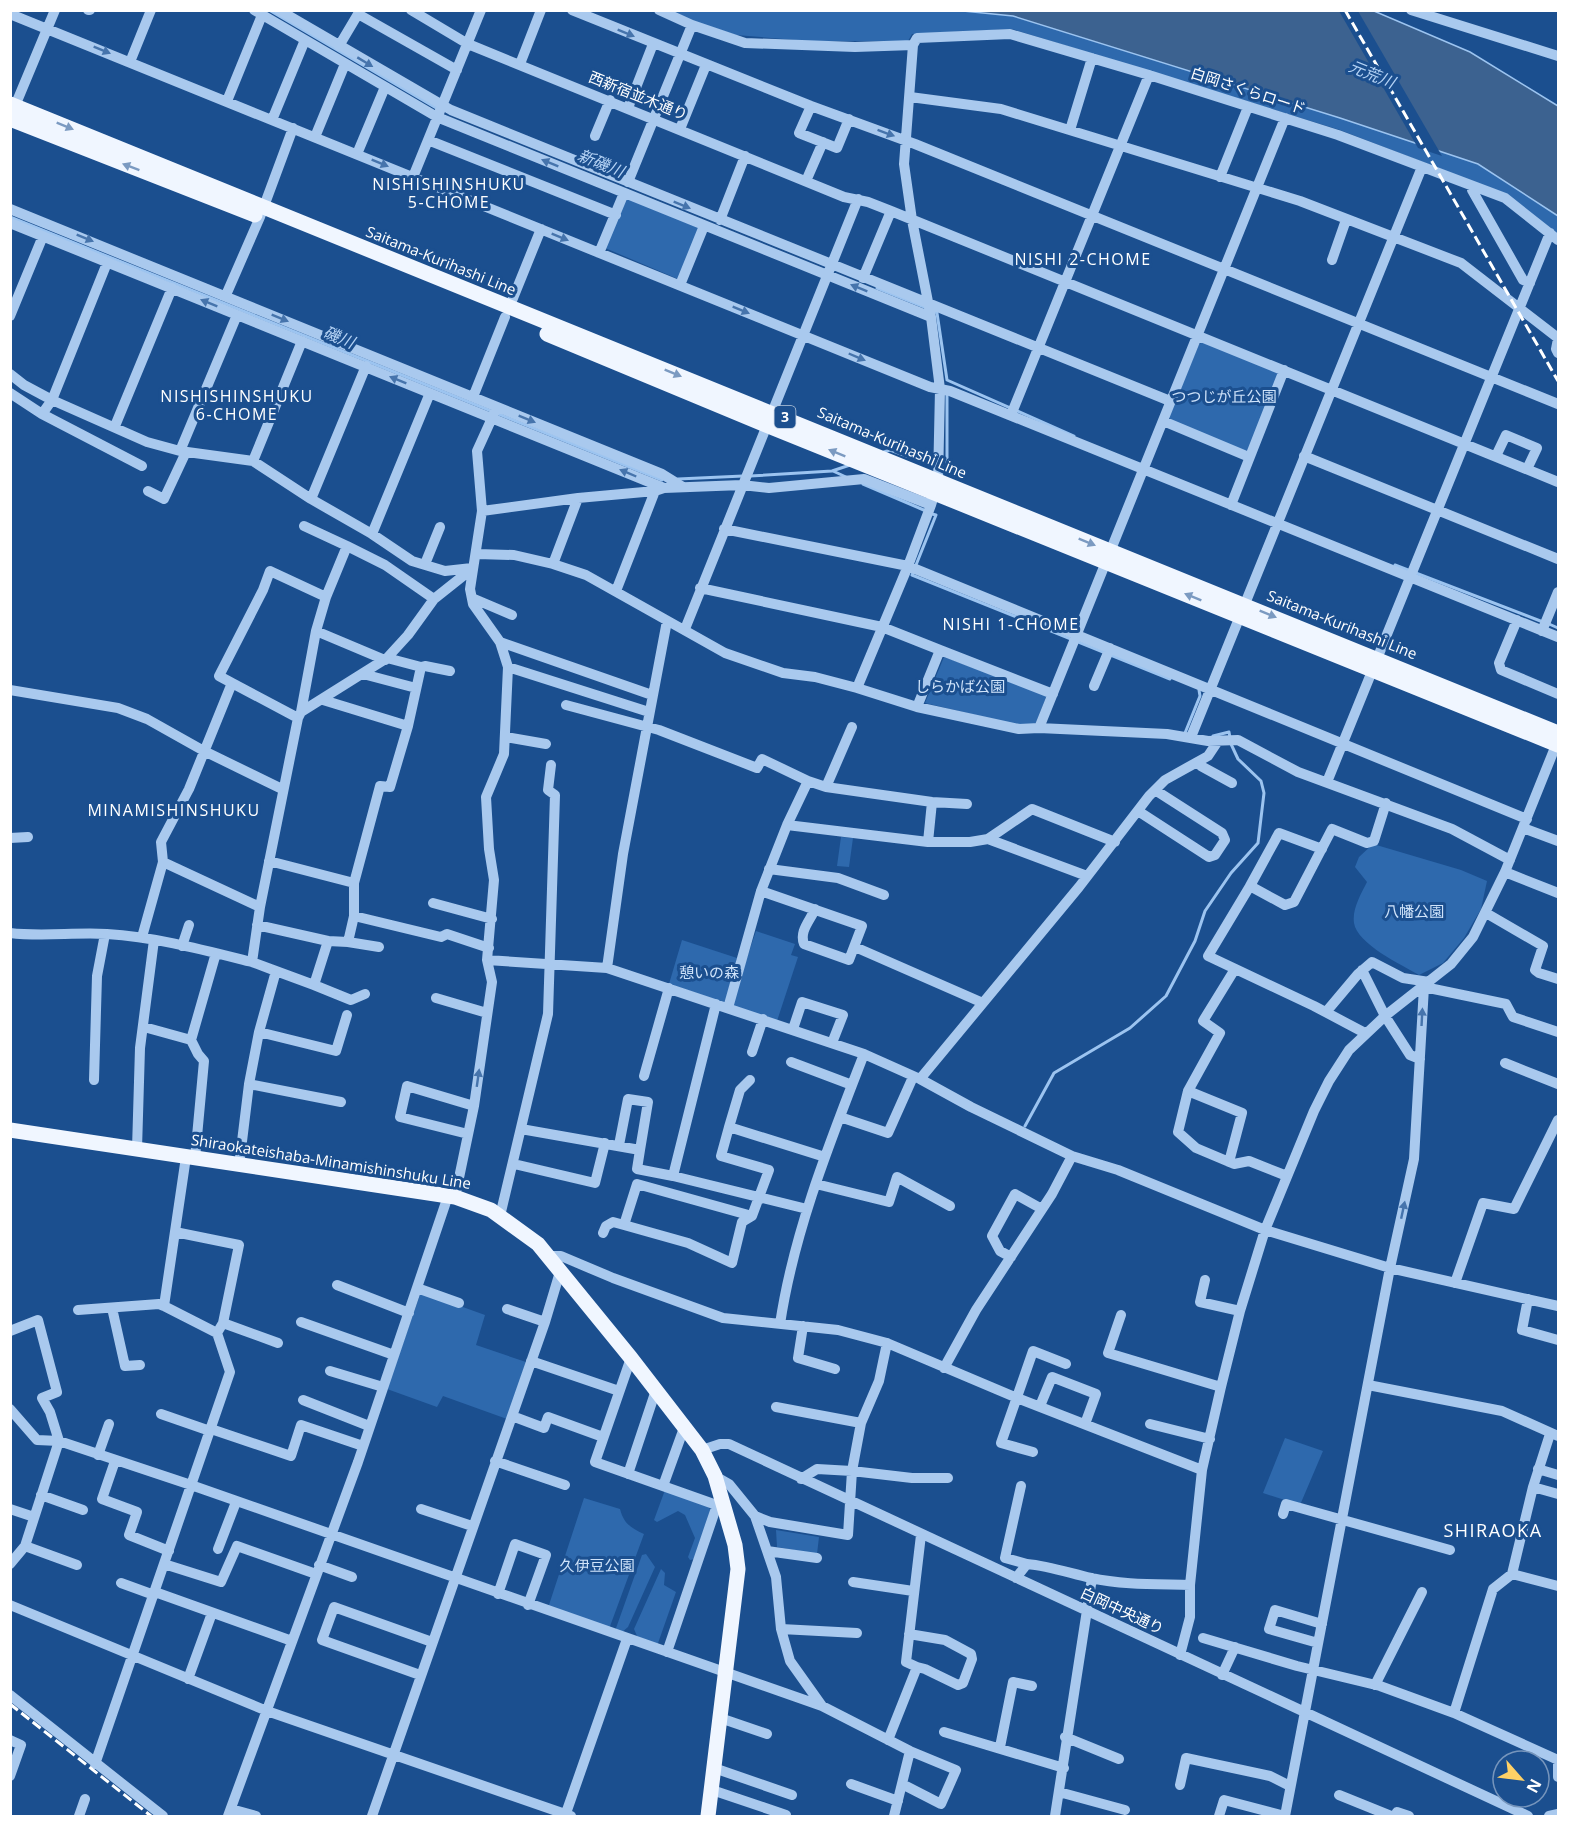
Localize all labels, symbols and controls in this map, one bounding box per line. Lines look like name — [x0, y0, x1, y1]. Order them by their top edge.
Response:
one-way arrow — [617, 29, 635, 38]
one-way arrow — [93, 45, 111, 55]
water label: 元荒川 — [1346, 55, 1400, 94]
one-way arrow — [357, 56, 373, 67]
street label: 白岡さくらロード — [1188, 62, 1308, 118]
street label: 西新宿並木通り — [586, 66, 691, 124]
one-way arrow — [56, 121, 74, 131]
one-way arrow — [878, 129, 896, 139]
water label: 新磯川 — [575, 144, 629, 183]
one-way arrow — [371, 158, 389, 168]
one-way arrow — [541, 158, 559, 167]
one-way arrow — [122, 161, 140, 171]
district label: NISHISHINSHUKU 5-CHOME — [372, 173, 526, 213]
one-way arrow — [674, 200, 692, 210]
street label: Saitama-Kurihashi Line — [363, 221, 519, 299]
one-way arrow — [551, 233, 569, 242]
one-way arrow — [76, 234, 94, 244]
district label: NISHI 2-CHOME — [1014, 248, 1152, 270]
one-way arrow — [850, 283, 868, 292]
one-way arrow — [199, 298, 217, 308]
one-way arrow — [732, 306, 750, 315]
one-way arrow — [271, 313, 289, 323]
water label: 磯川 — [320, 321, 360, 354]
one-way arrow — [848, 353, 866, 362]
one-way arrow — [665, 368, 683, 378]
one-way arrow — [389, 375, 407, 384]
district label: NISHISHINSHUKU 6-CHOME — [160, 385, 314, 425]
park label: つつじが丘公園 — [1171, 386, 1277, 406]
street label: Saitama-Kurihashi Line — [815, 402, 970, 483]
road number: 3 — [774, 406, 796, 428]
one-way arrow — [518, 415, 536, 424]
one-way arrow — [828, 448, 846, 457]
one-way arrow — [619, 468, 637, 477]
one-way arrow — [1079, 537, 1097, 547]
street label: Saitama-Kurihashi Line — [1264, 585, 1420, 663]
one-way arrow — [1184, 592, 1202, 601]
one-way arrow — [1260, 609, 1278, 619]
district label: NISHI 1-CHOME — [942, 613, 1080, 635]
park label: しらかば公園 — [915, 676, 1005, 696]
district label: MINAMISHINSHUKU — [87, 799, 261, 821]
park label: 八幡公園 — [1384, 901, 1444, 921]
park label: 憩いの森 — [679, 962, 739, 982]
one-way arrow — [1418, 1007, 1427, 1026]
one-way arrow — [473, 1069, 482, 1088]
street label: Shiraokateishaba-Minamishinshuku Line — [190, 1129, 473, 1193]
one-way arrow — [1398, 1201, 1408, 1220]
district label: SHIRAOKA — [1443, 1518, 1543, 1542]
park label: 久伊豆公園 — [559, 1555, 635, 1575]
street label: 白岡中央通り — [1077, 1582, 1167, 1638]
north arrow — [1491, 1749, 1551, 1809]
text: N — [1521, 1775, 1547, 1797]

